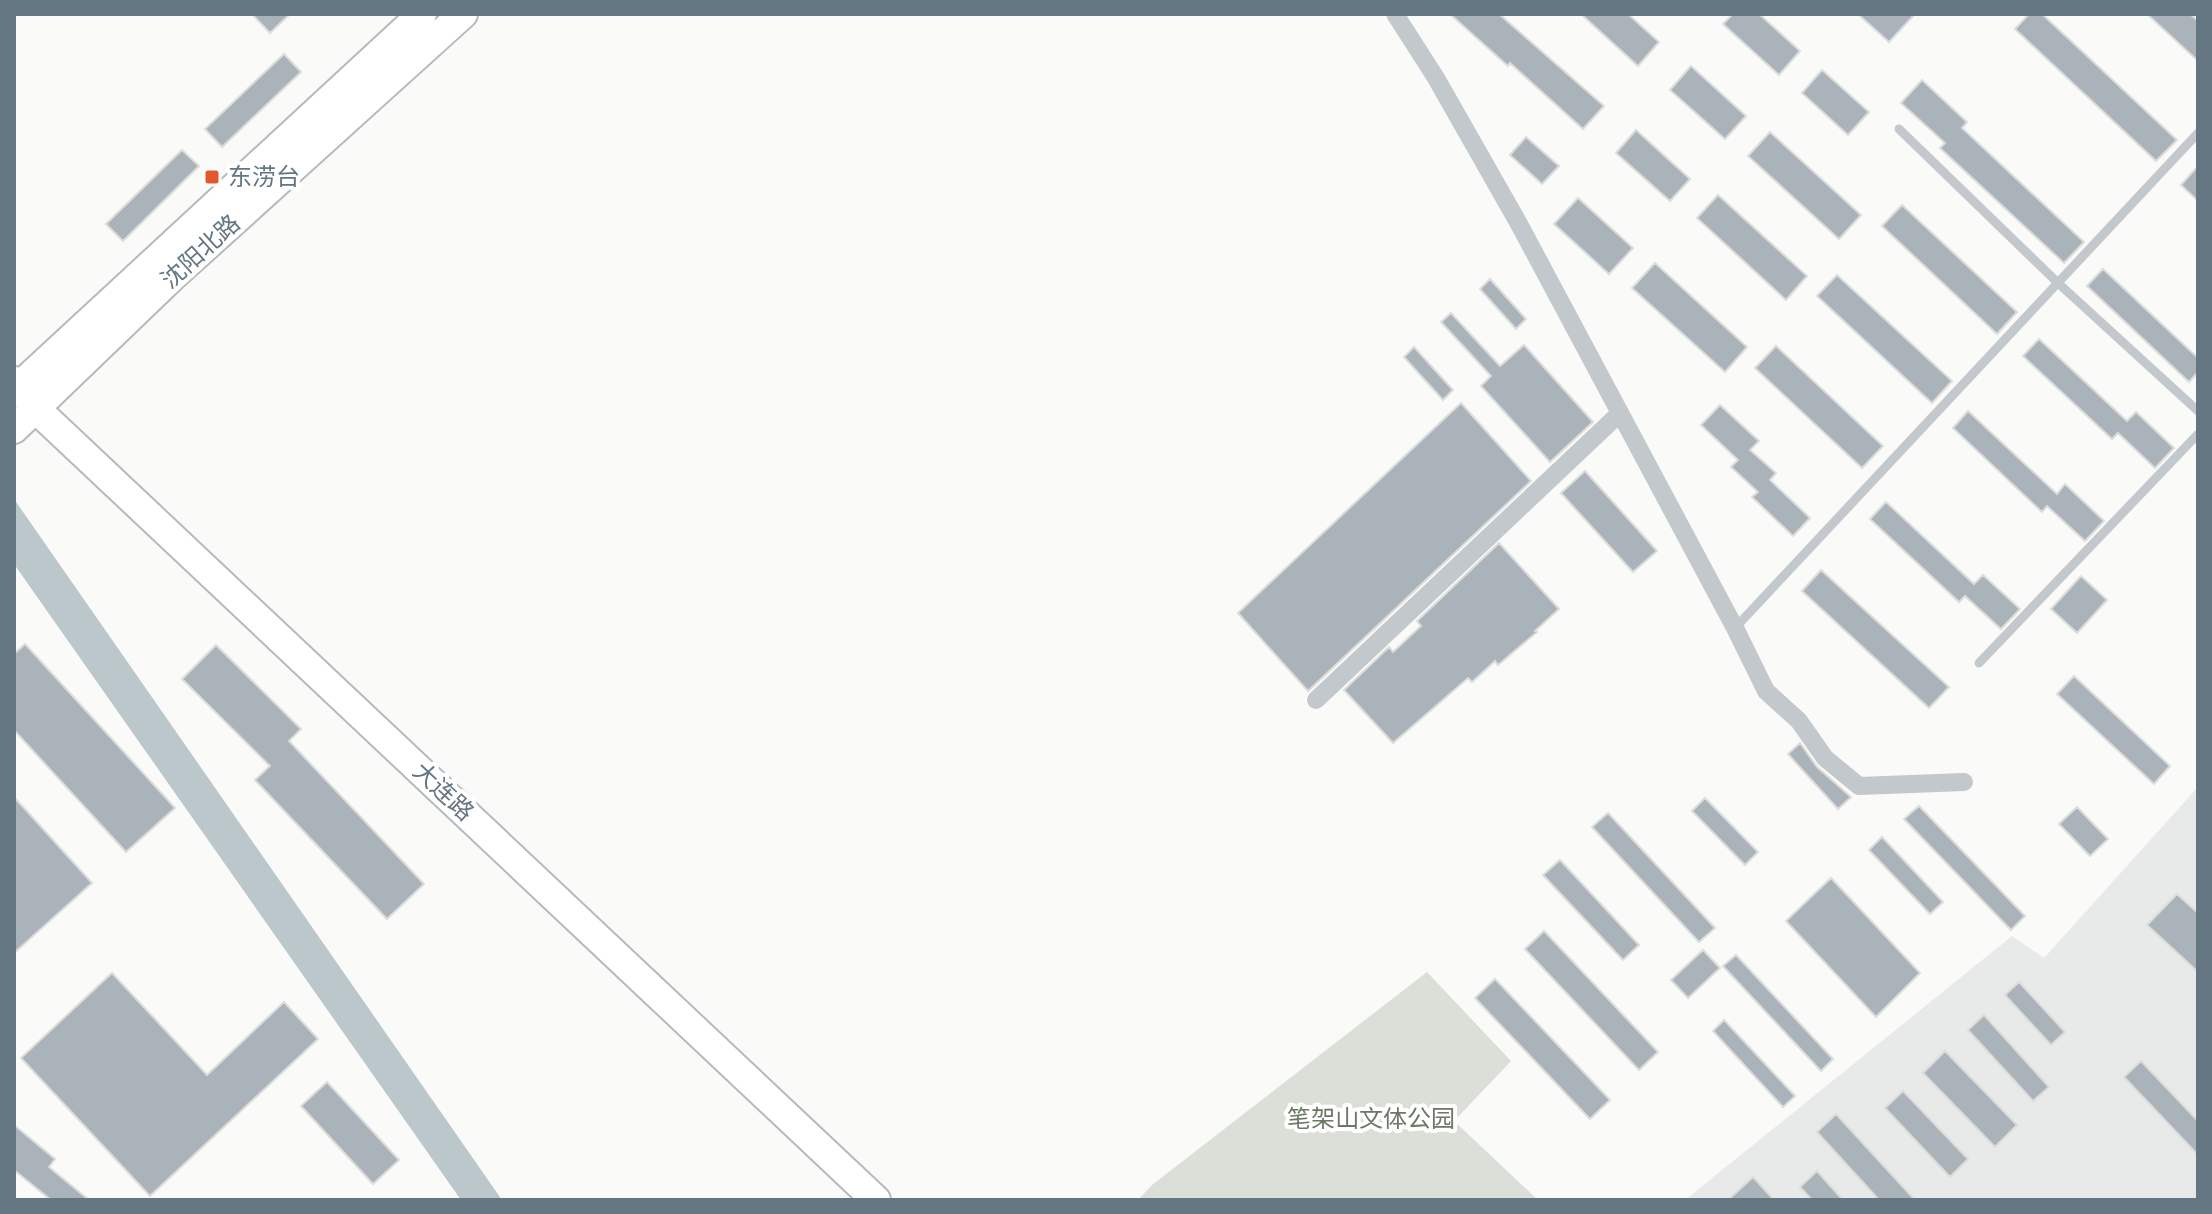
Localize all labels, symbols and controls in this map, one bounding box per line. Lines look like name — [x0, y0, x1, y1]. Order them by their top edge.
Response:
place label: 东涝台 — [228, 163, 300, 192]
marker: 东涝台 — [203, 168, 221, 186]
street label: 沈阳北路 — [156, 209, 246, 295]
street label: 大连路 — [407, 757, 479, 827]
park label: 笔架山文体公园 — [1287, 1105, 1455, 1134]

